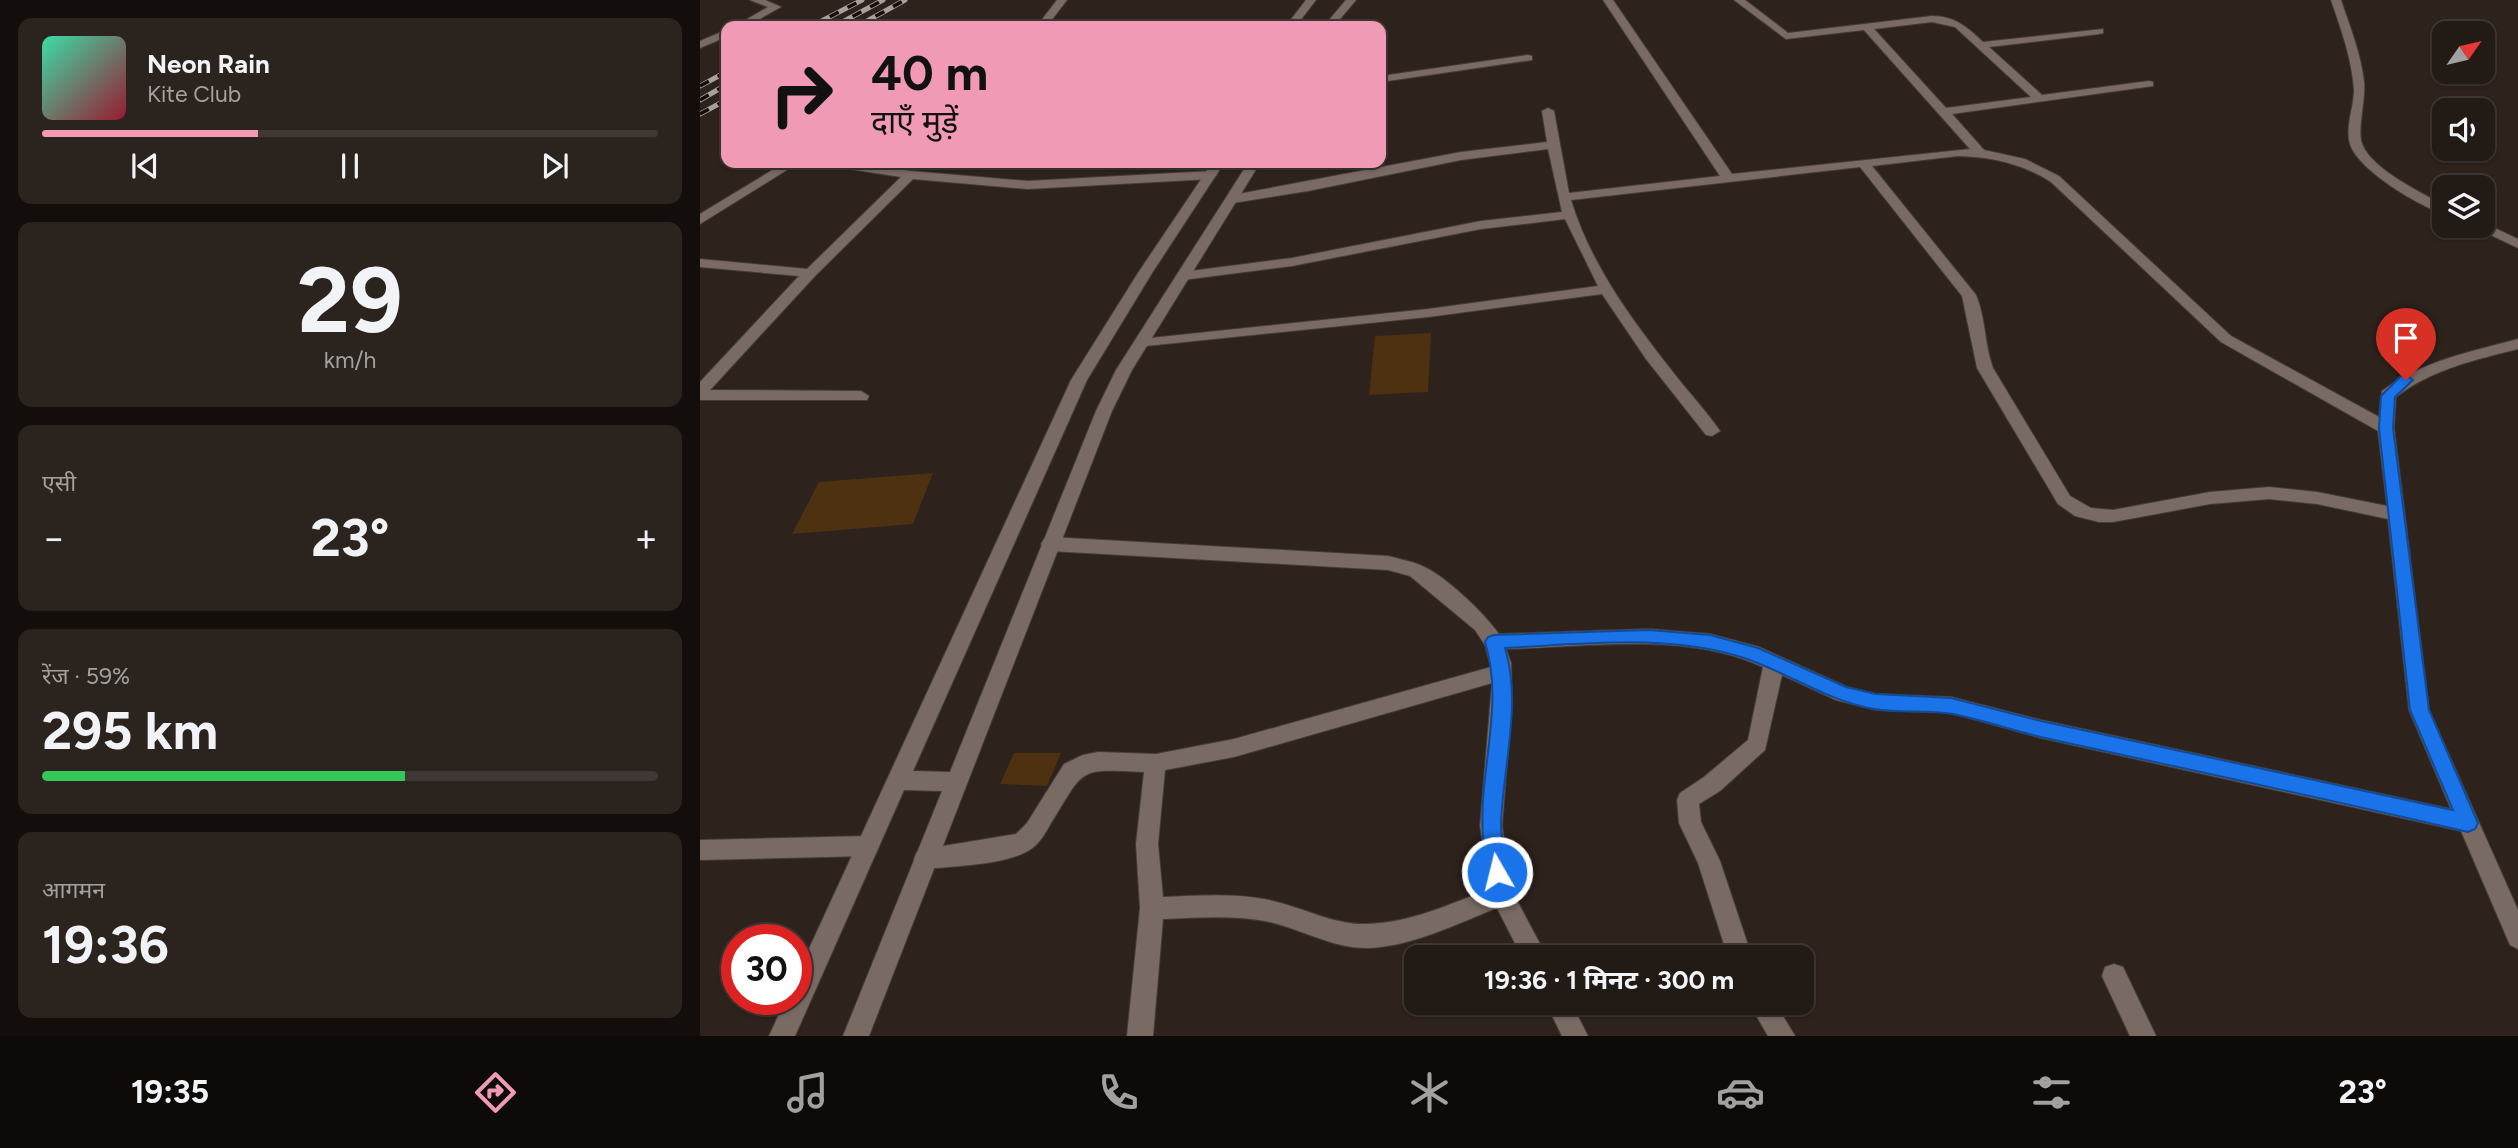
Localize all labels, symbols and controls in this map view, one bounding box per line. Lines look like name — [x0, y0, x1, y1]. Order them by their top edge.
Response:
north arrow — [2432, 21, 2496, 84]
map controls — [2432, 21, 2495, 238]
text: 40 m — [871, 43, 988, 102]
text: Neon Rain — [147, 48, 270, 80]
icon: right — [756, 49, 847, 140]
text: Kite Club — [147, 80, 241, 108]
button: sound — [2432, 98, 2495, 161]
text: दाएँ मुड़ें — [871, 103, 958, 141]
icon: previous — [126, 147, 164, 185]
icon: pause — [331, 147, 369, 185]
icon: next — [536, 147, 574, 185]
button: layers — [2432, 175, 2495, 238]
text: 29 — [297, 246, 403, 355]
pin — [2376, 308, 2436, 380]
icon: arrive — [2387, 319, 2425, 357]
text: km/h — [324, 346, 376, 374]
text: एसी — [42, 469, 76, 497]
text: 23° — [311, 507, 389, 569]
text: − — [42, 515, 66, 561]
text: + — [634, 515, 658, 561]
text: रेंज · 59% — [42, 662, 130, 690]
text: 295 km — [42, 700, 218, 762]
position arrow — [1460, 835, 1534, 909]
text: आगमन — [42, 876, 105, 904]
text: 19:36 — [42, 914, 169, 976]
speed limit sign: 30 — [721, 924, 812, 1015]
text: 19:36 · 1 मिनट · 300 m — [1484, 964, 1734, 996]
icon: directions — [471, 1068, 520, 1117]
icon: music — [783, 1068, 832, 1117]
icon: phone — [1094, 1068, 1143, 1117]
icon: climate — [1405, 1068, 1454, 1117]
icon: car — [1716, 1068, 1765, 1117]
icon: filters — [2027, 1068, 2076, 1117]
text: 19:35 — [131, 1073, 209, 1111]
text: 23° — [2338, 1073, 2387, 1111]

